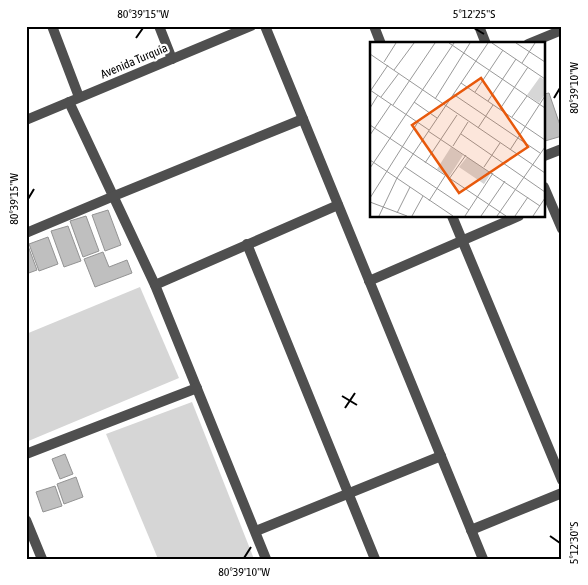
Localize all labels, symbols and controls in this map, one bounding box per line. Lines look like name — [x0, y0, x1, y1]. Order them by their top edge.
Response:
text: 80°39'15"W — [117, 7, 169, 21]
text: 5°12'25"S — [453, 7, 495, 21]
street label: Avenida Turquía — [98, 41, 170, 81]
inset map — [370, 42, 546, 218]
text: 80°39'10"W — [567, 62, 581, 114]
text: 80°39'15"W — [7, 173, 21, 225]
text: 5°12'30"S — [567, 522, 581, 564]
text: 80°39'10"W — [218, 565, 270, 579]

